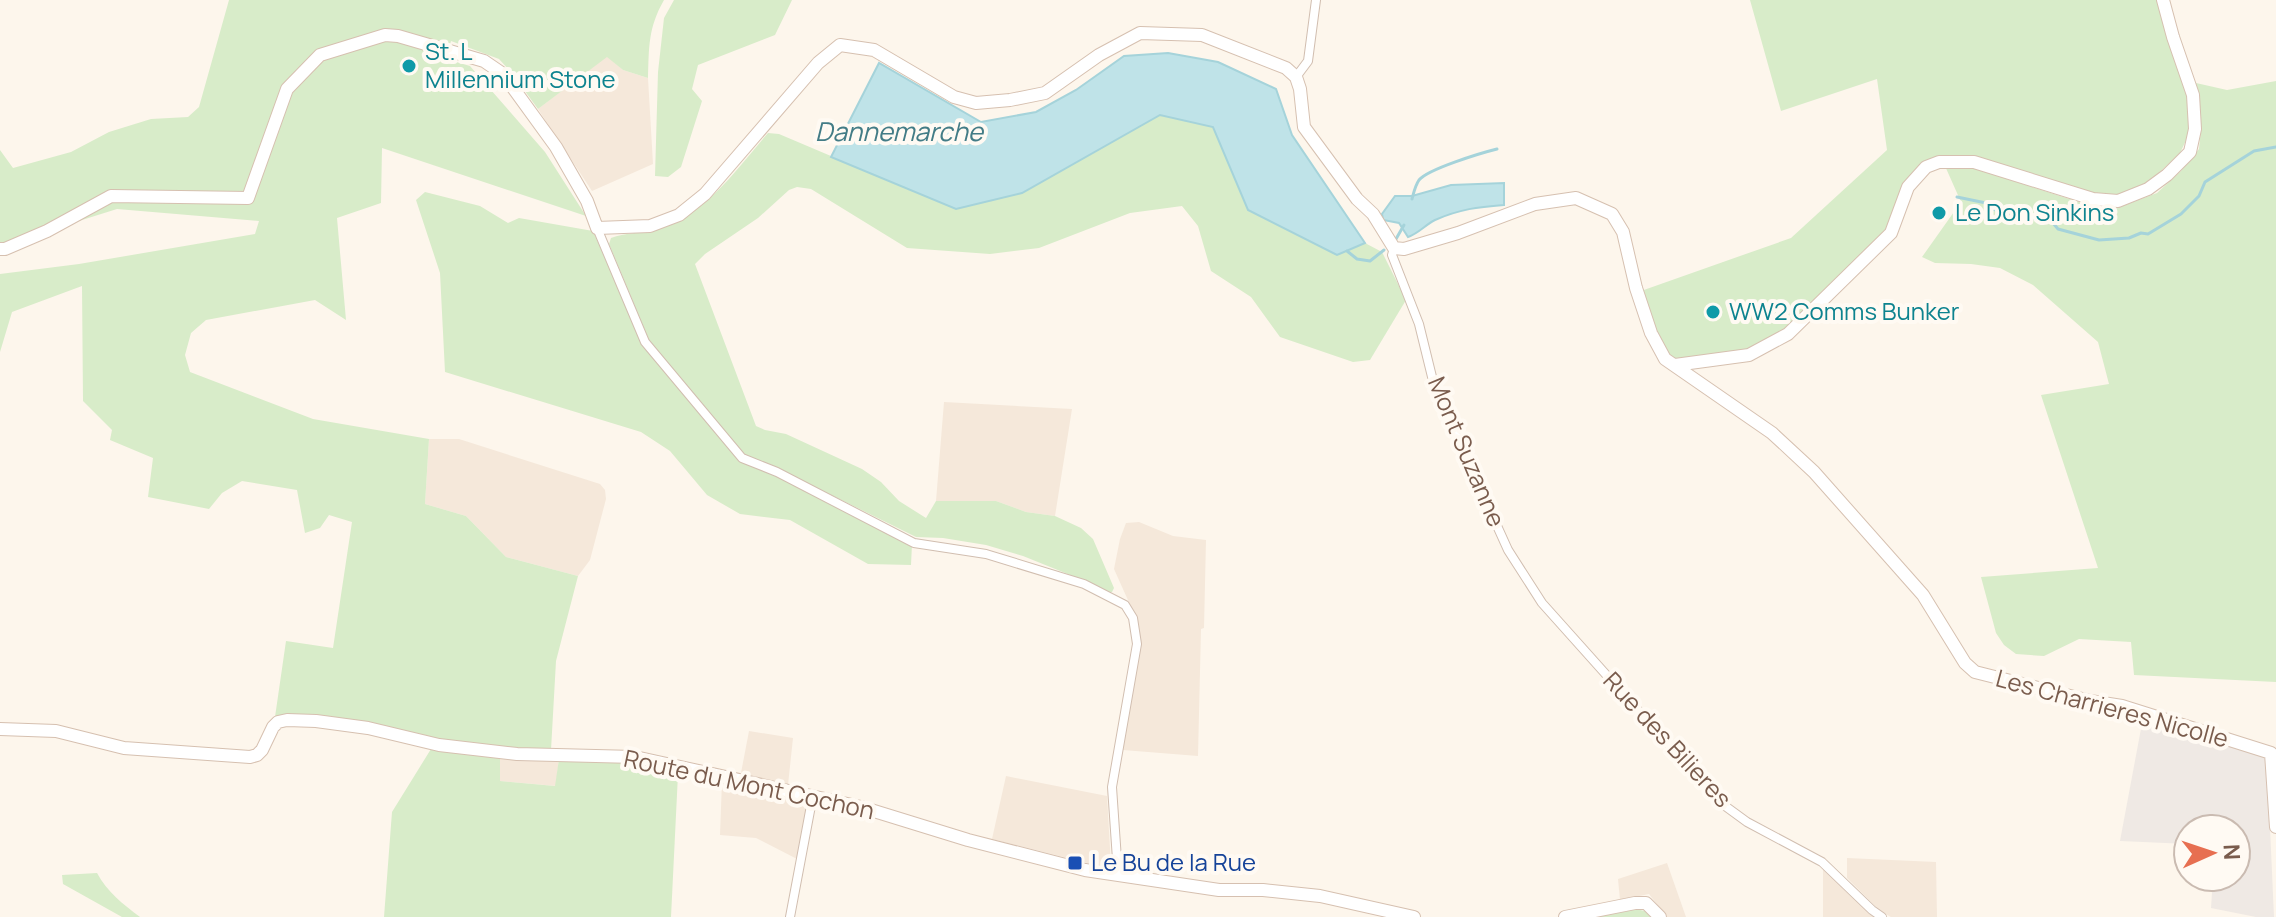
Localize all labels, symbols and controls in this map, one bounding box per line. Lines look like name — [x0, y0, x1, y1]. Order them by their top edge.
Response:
place label: St. L Millennium Stone — [425, 34, 616, 95]
marker: St. L Millennium Stone — [400, 57, 418, 75]
water label: Dannemarche — [815, 113, 985, 149]
place label: Le Don Sinkins — [1955, 195, 2114, 228]
marker: Le Don Sinkins — [1930, 204, 1948, 222]
place label: WW2 Comms Bunker — [1729, 294, 1960, 327]
marker: WW2 Comms Bunker — [1704, 303, 1722, 321]
street label: Mont Suzanne — [1421, 371, 1514, 531]
street label: Les Charrieres Nicolle — [1992, 661, 2232, 754]
street label: Rue des Bilieres — [1597, 664, 1740, 814]
street label: Route du Mont Cochon — [621, 741, 878, 826]
north arrow — [2172, 813, 2252, 893]
text: N — [2217, 843, 2247, 861]
place label: Le Bu de la Rue — [1091, 845, 1256, 878]
marker: Le Bu de la Rue — [1066, 854, 1084, 872]

